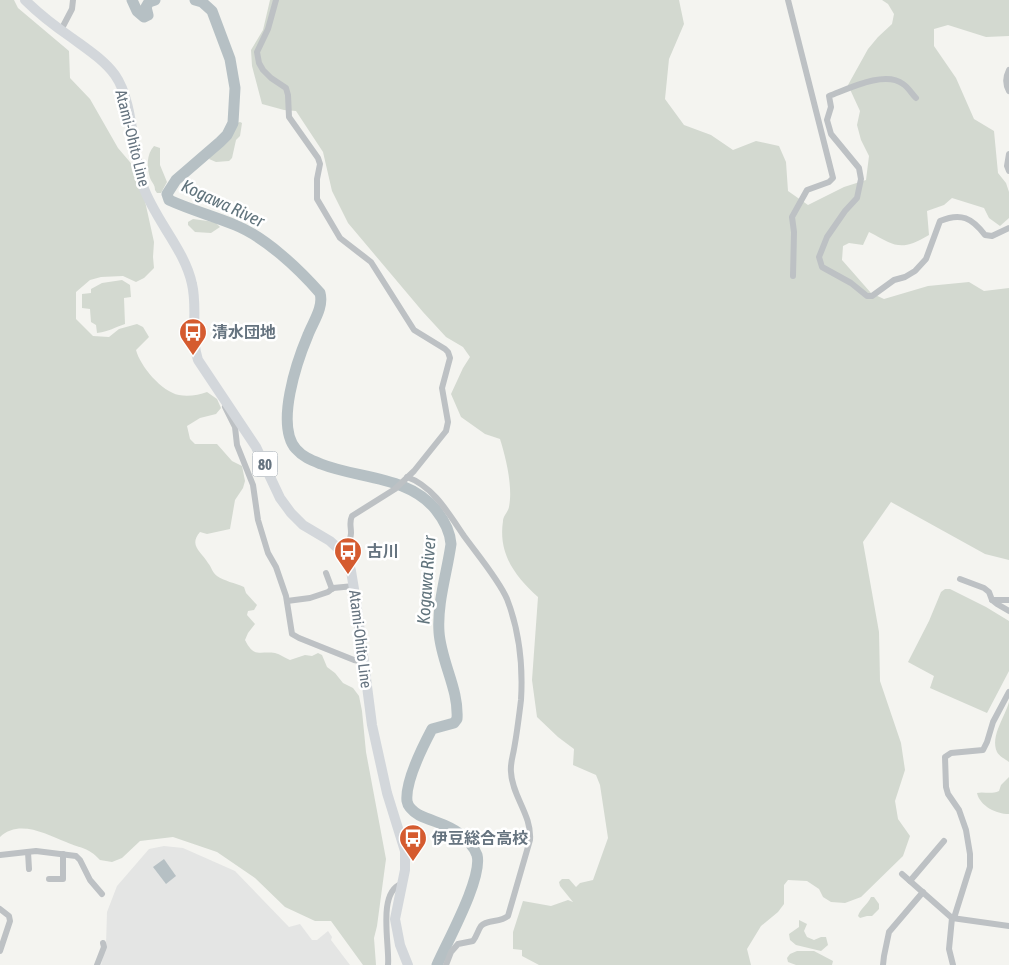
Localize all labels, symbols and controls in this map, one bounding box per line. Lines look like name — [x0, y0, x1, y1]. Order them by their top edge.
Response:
street label: Atami-Ohito Line — [112, 88, 154, 188]
water label: Kogawa River — [178, 175, 268, 232]
bus stop icon: 清水団地 — [178, 317, 208, 356]
place label: 清水団地 — [212, 323, 276, 341]
road number: 80 — [252, 452, 278, 476]
water label: Kogawa River — [412, 534, 440, 625]
bus stop icon: 古川 — [333, 536, 363, 575]
place label: 古川 — [367, 542, 399, 560]
street label: Atami-Ohito Line — [346, 589, 376, 689]
bus stop icon: 伊豆総合高校 — [398, 823, 428, 862]
place label: 伊豆総合高校 — [431, 829, 528, 847]

